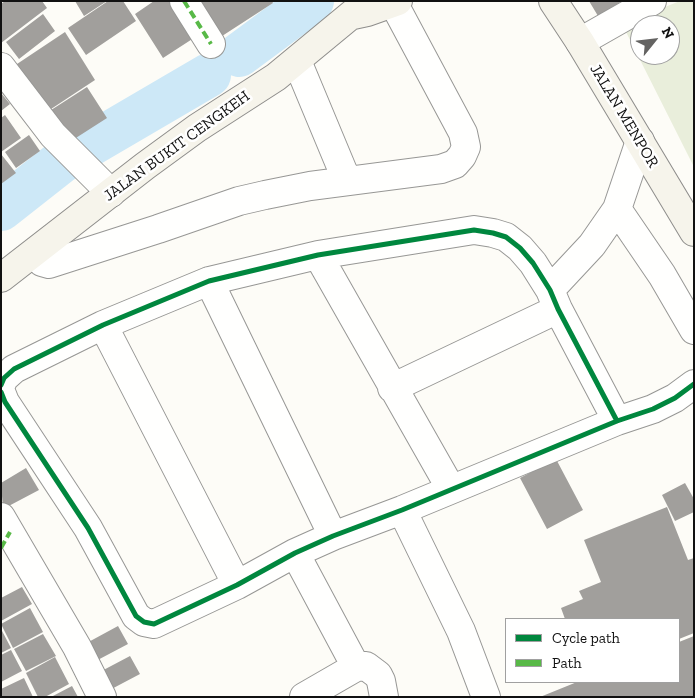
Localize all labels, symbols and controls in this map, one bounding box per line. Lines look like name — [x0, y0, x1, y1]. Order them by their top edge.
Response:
north arrow — [630, 15, 680, 65]
text: N — [658, 24, 678, 42]
street label: JALAN MENPOR — [586, 61, 662, 171]
street label: JALAN BUKIT CENGKEH — [100, 87, 254, 205]
legend — [505, 618, 680, 683]
text: Cycle path — [552, 629, 620, 647]
text: Path — [552, 654, 582, 672]

